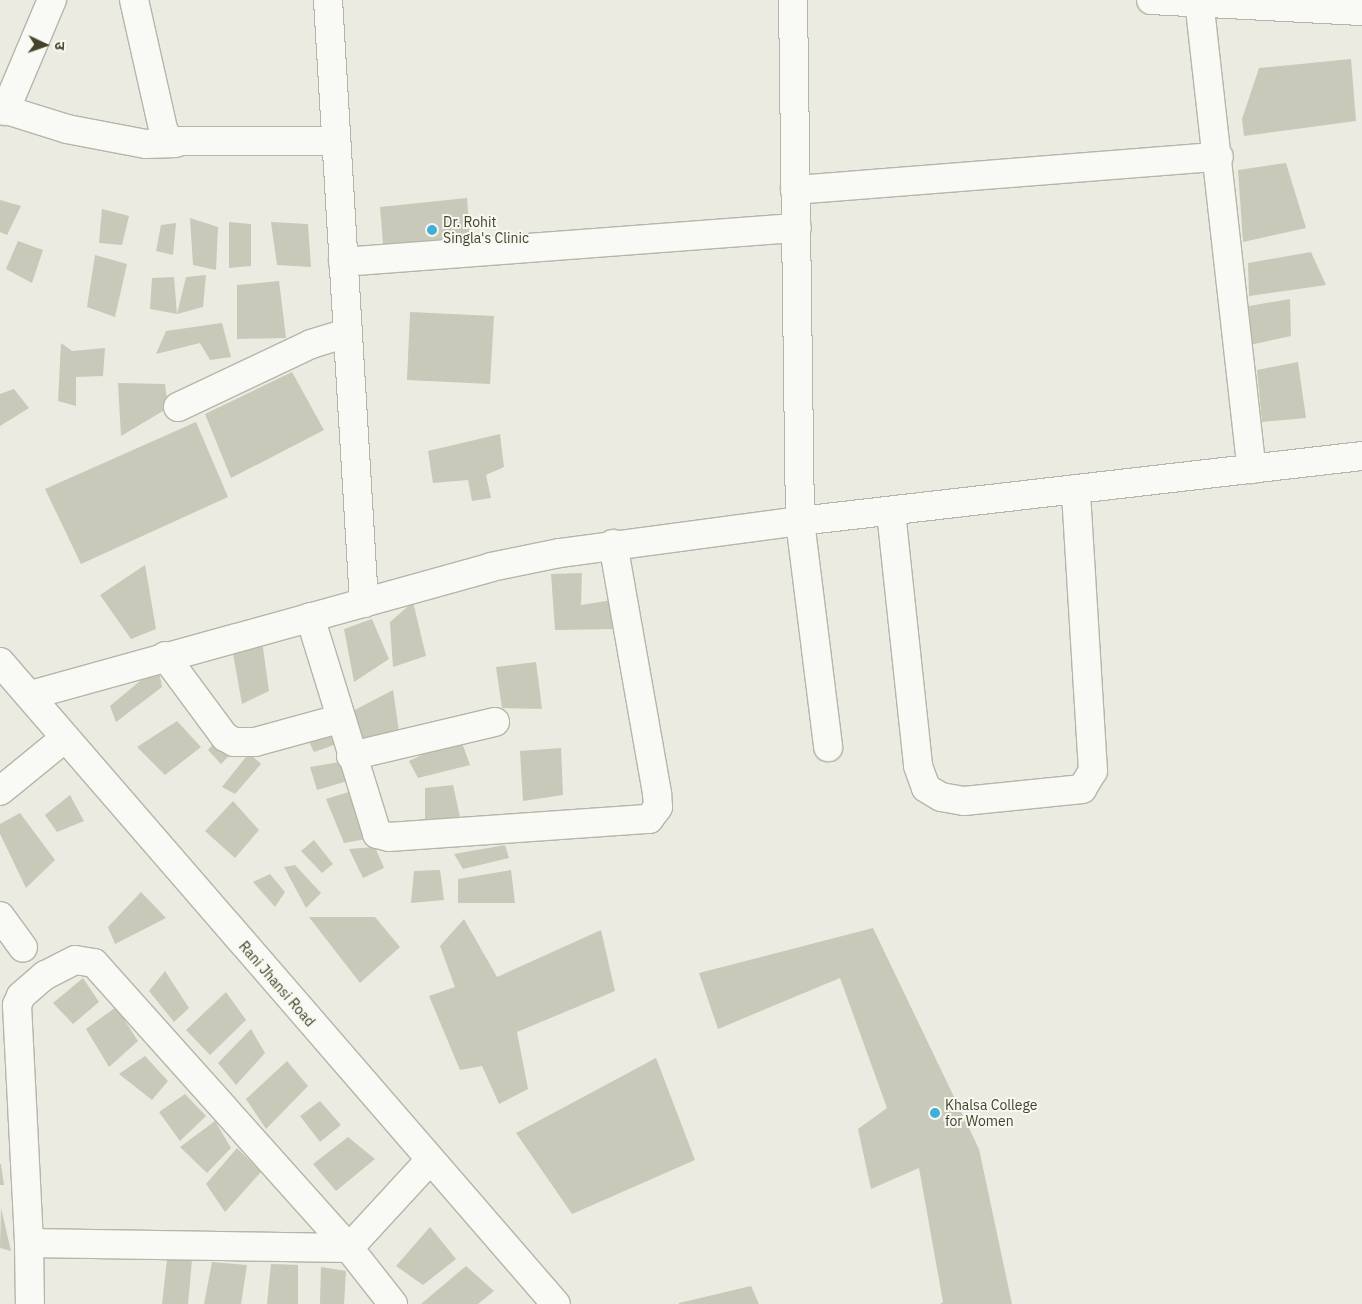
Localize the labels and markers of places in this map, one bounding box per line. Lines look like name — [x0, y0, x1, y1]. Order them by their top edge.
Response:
place label: Dr. Rohit Singla's Clinic — [443, 214, 529, 246]
marker: Dr. Rohit Singla's Clinic — [425, 223, 439, 237]
place label: Khalsa College for Women — [945, 1097, 1037, 1130]
marker: Khalsa College for Women — [929, 1107, 941, 1119]

